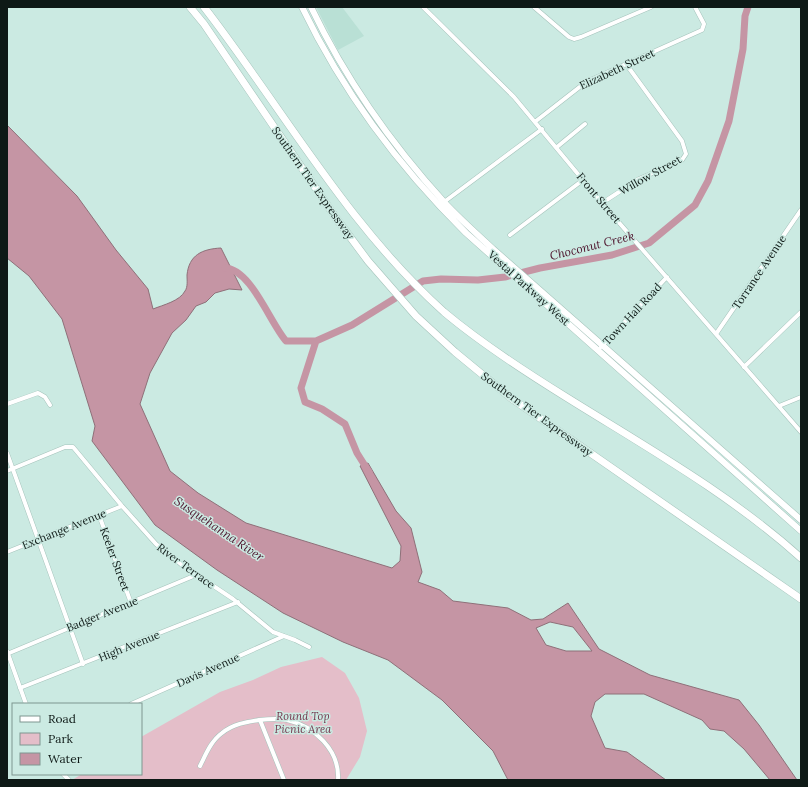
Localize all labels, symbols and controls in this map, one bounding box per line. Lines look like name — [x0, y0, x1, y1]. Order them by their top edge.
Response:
street label: Elizabeth Street — [577, 45, 658, 93]
street label: Southern Tier Expressway — [269, 124, 357, 242]
street label: Willow Street — [616, 152, 684, 198]
street label: Front Street — [574, 170, 625, 227]
water label: Choconut Creek — [548, 228, 636, 263]
street label: Torrance Avenue — [729, 232, 789, 312]
street label: Vestal Parkway West — [484, 247, 573, 329]
street label: Town Hall Road — [600, 280, 665, 348]
street label: Southern Tier Expressway — [479, 369, 596, 459]
water label: Susquehanna River — [172, 493, 267, 564]
street label: Exchange Avenue — [20, 506, 108, 552]
street label: Keeler Street — [97, 525, 133, 594]
street label: River Terrace — [154, 540, 218, 592]
street label: Badger Avenue — [64, 593, 140, 635]
street label: High Avenue — [96, 627, 162, 665]
street label: Davis Avenue — [174, 650, 242, 690]
legend — [12, 703, 142, 775]
park label: Round Top Picnic Area — [275, 709, 332, 736]
text: Road — [48, 711, 76, 726]
text: Park — [48, 731, 74, 746]
text: Water — [48, 751, 83, 766]

